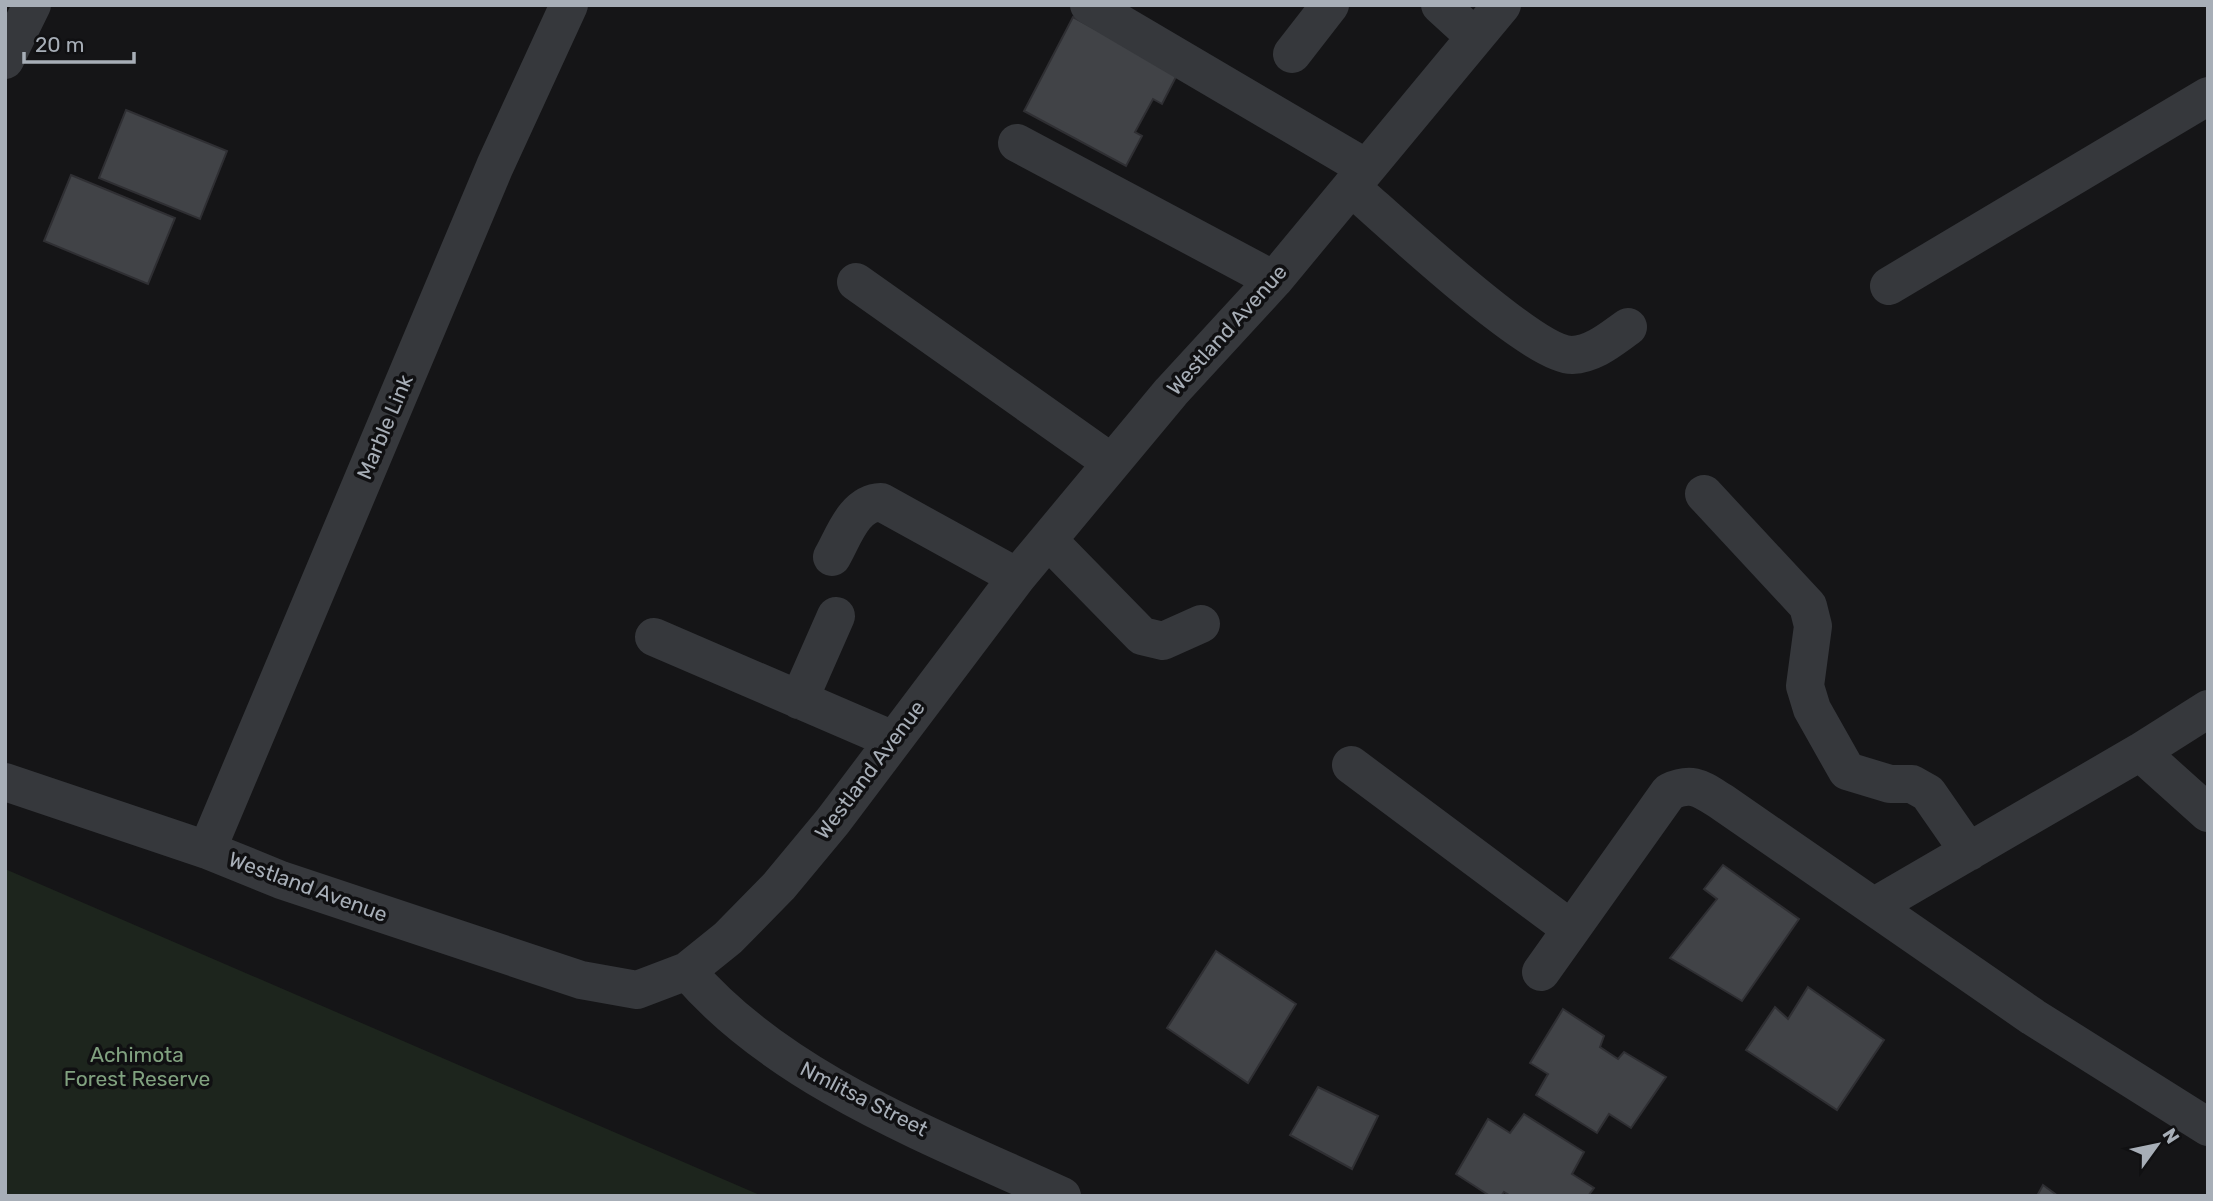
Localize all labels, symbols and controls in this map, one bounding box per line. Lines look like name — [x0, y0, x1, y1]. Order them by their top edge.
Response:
scale bar — [24, 21, 135, 65]
text: 20 m — [35, 32, 84, 57]
street label: Westland Avenue — [1161, 259, 1292, 400]
street label: Marble Link — [351, 371, 418, 483]
street label: Westland Avenue — [809, 695, 930, 844]
street label: Westland Avenue — [225, 846, 391, 927]
park label: Achimota Forest Reserve — [64, 1042, 210, 1091]
street label: Nmlitsa Street — [796, 1056, 932, 1141]
north arrow — [2122, 1110, 2192, 1180]
text: N — [2157, 1124, 2184, 1148]

